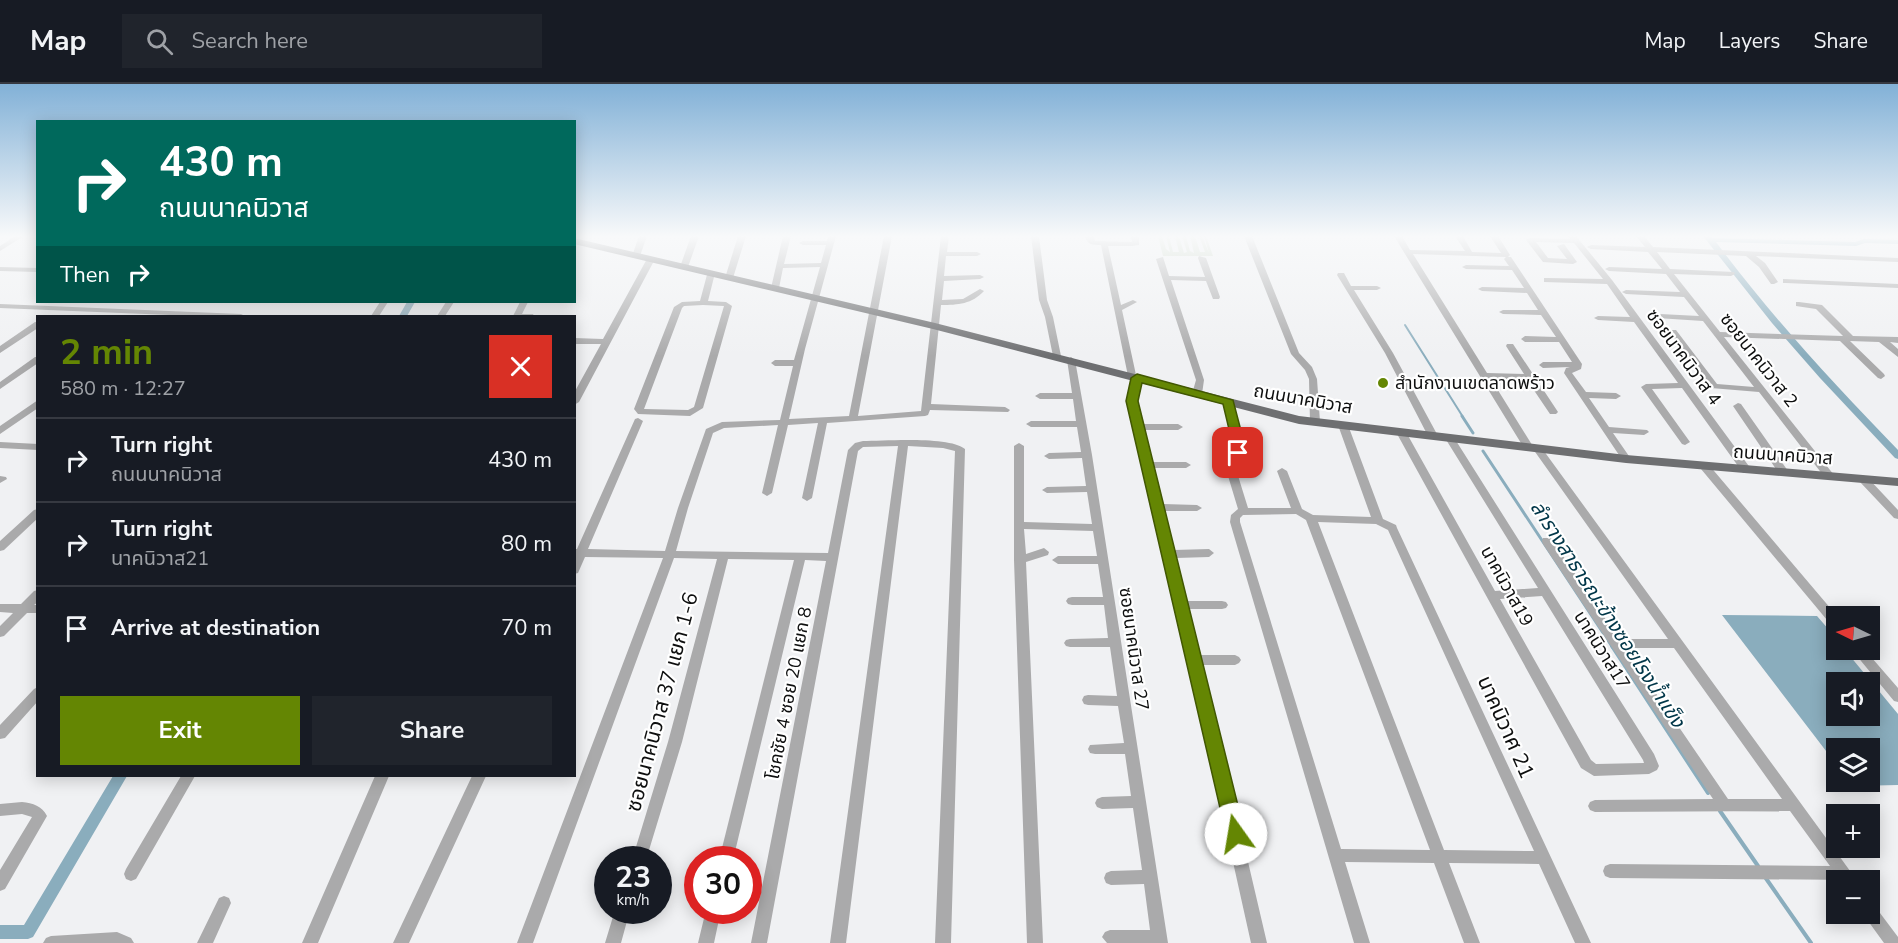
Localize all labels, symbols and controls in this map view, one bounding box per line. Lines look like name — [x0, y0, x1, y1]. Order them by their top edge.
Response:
search box — [122, 14, 542, 68]
text: Map — [30, 22, 86, 60]
icon: search — [143, 25, 176, 58]
text: Search here — [191, 26, 308, 56]
text: Map — [1644, 27, 1686, 55]
text: Layers — [1719, 27, 1780, 55]
text: Share — [1813, 27, 1868, 55]
text: 430 m — [159, 134, 283, 191]
icon: right — [60, 144, 138, 222]
text: ถนนนาคนิวาส — [159, 190, 309, 227]
icon: right — [122, 258, 155, 291]
text: Then — [60, 260, 110, 290]
street label: ซอยนาคนิวาส 4 — [1641, 304, 1727, 410]
street label: ซอยนาคนิวาส 2 — [1715, 308, 1803, 412]
text: 2 min — [60, 328, 153, 377]
button: close — [489, 335, 552, 398]
place label: สำนักงานเขตลาดพร้าว — [1395, 371, 1555, 395]
text: 580 m · 12:27 — [60, 375, 186, 402]
marker: สำนักงานเขตลาดพร้าว — [1376, 376, 1390, 390]
street label: ถนนนาคนิวาส — [1252, 379, 1354, 419]
pin — [1212, 427, 1263, 478]
text: Turn right — [111, 430, 212, 460]
icon: arrive — [1221, 436, 1254, 469]
street label: ถนนนาคนิวาส — [1732, 440, 1834, 470]
icon: right — [60, 444, 93, 477]
text: 430 m — [488, 445, 552, 475]
text: ถนนนาคนิวาส — [111, 461, 222, 488]
water label: ลำรางสาธารณะข้างซอยโรงน้ำแข็ง — [1524, 495, 1693, 734]
text: Turn right — [111, 514, 212, 544]
icon: right — [60, 528, 93, 561]
text: 80 m — [501, 529, 552, 559]
street label: นาคนิวาส19 — [1475, 541, 1539, 631]
text: นาคนิวาส21 — [111, 545, 209, 572]
street label: ซอยนาคนิวาส 27 — [1113, 586, 1155, 712]
street label: ซอยนาคนิวาส 37 แยก 1-6 — [619, 589, 705, 815]
street label: โชคชัย 4 ซอย 20 แยก 8 — [760, 605, 818, 781]
street label: นาคนิวาส17 — [1568, 606, 1636, 694]
north arrow — [1826, 606, 1880, 660]
map controls — [1826, 606, 1880, 924]
icon: arrive — [60, 612, 93, 645]
text: Arrive at destination — [111, 613, 320, 643]
text: 70 m — [501, 613, 552, 643]
street label: นาคนิวาศ 21 — [1471, 671, 1541, 783]
button: sound — [1826, 672, 1880, 726]
button: Exit — [60, 696, 300, 765]
button: Share — [312, 696, 552, 765]
button: layers — [1826, 738, 1880, 792]
position arrow — [1204, 802, 1268, 866]
button: + — [1826, 804, 1880, 858]
speed limit sign: 30 — [684, 846, 762, 924]
text: 23 — [615, 857, 651, 898]
button: − — [1826, 870, 1880, 924]
text: km/h — [616, 890, 650, 910]

